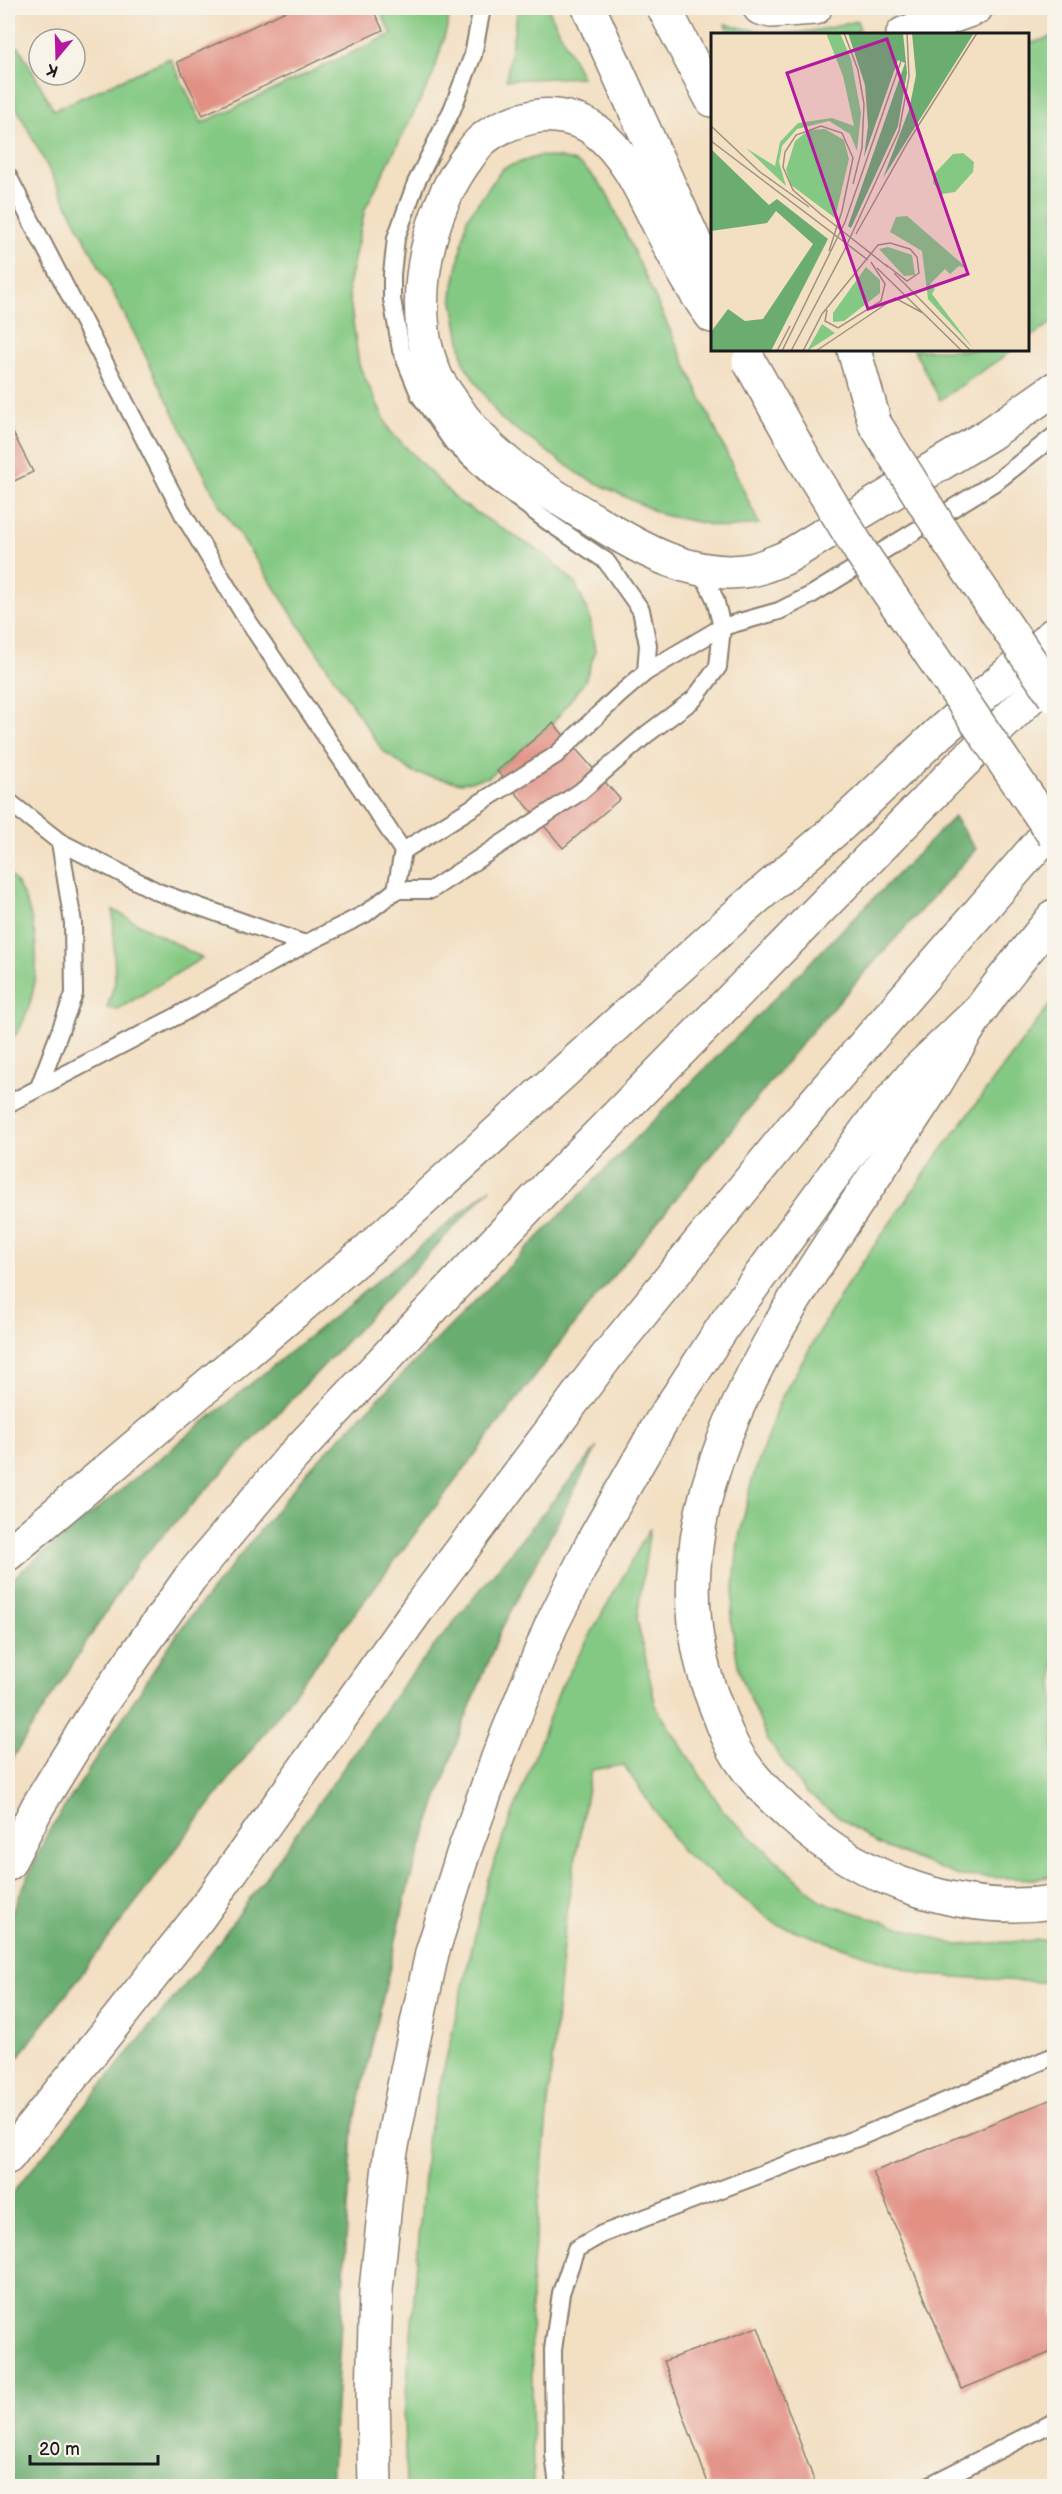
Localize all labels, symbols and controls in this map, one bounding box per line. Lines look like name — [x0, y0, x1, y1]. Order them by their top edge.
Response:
north arrow — [27, 27, 87, 87]
inset map — [711, 33, 1029, 351]
text: K — [44, 59, 61, 81]
scale bar — [30, 2428, 158, 2466]
text: 20 m — [39, 2439, 80, 2460]

